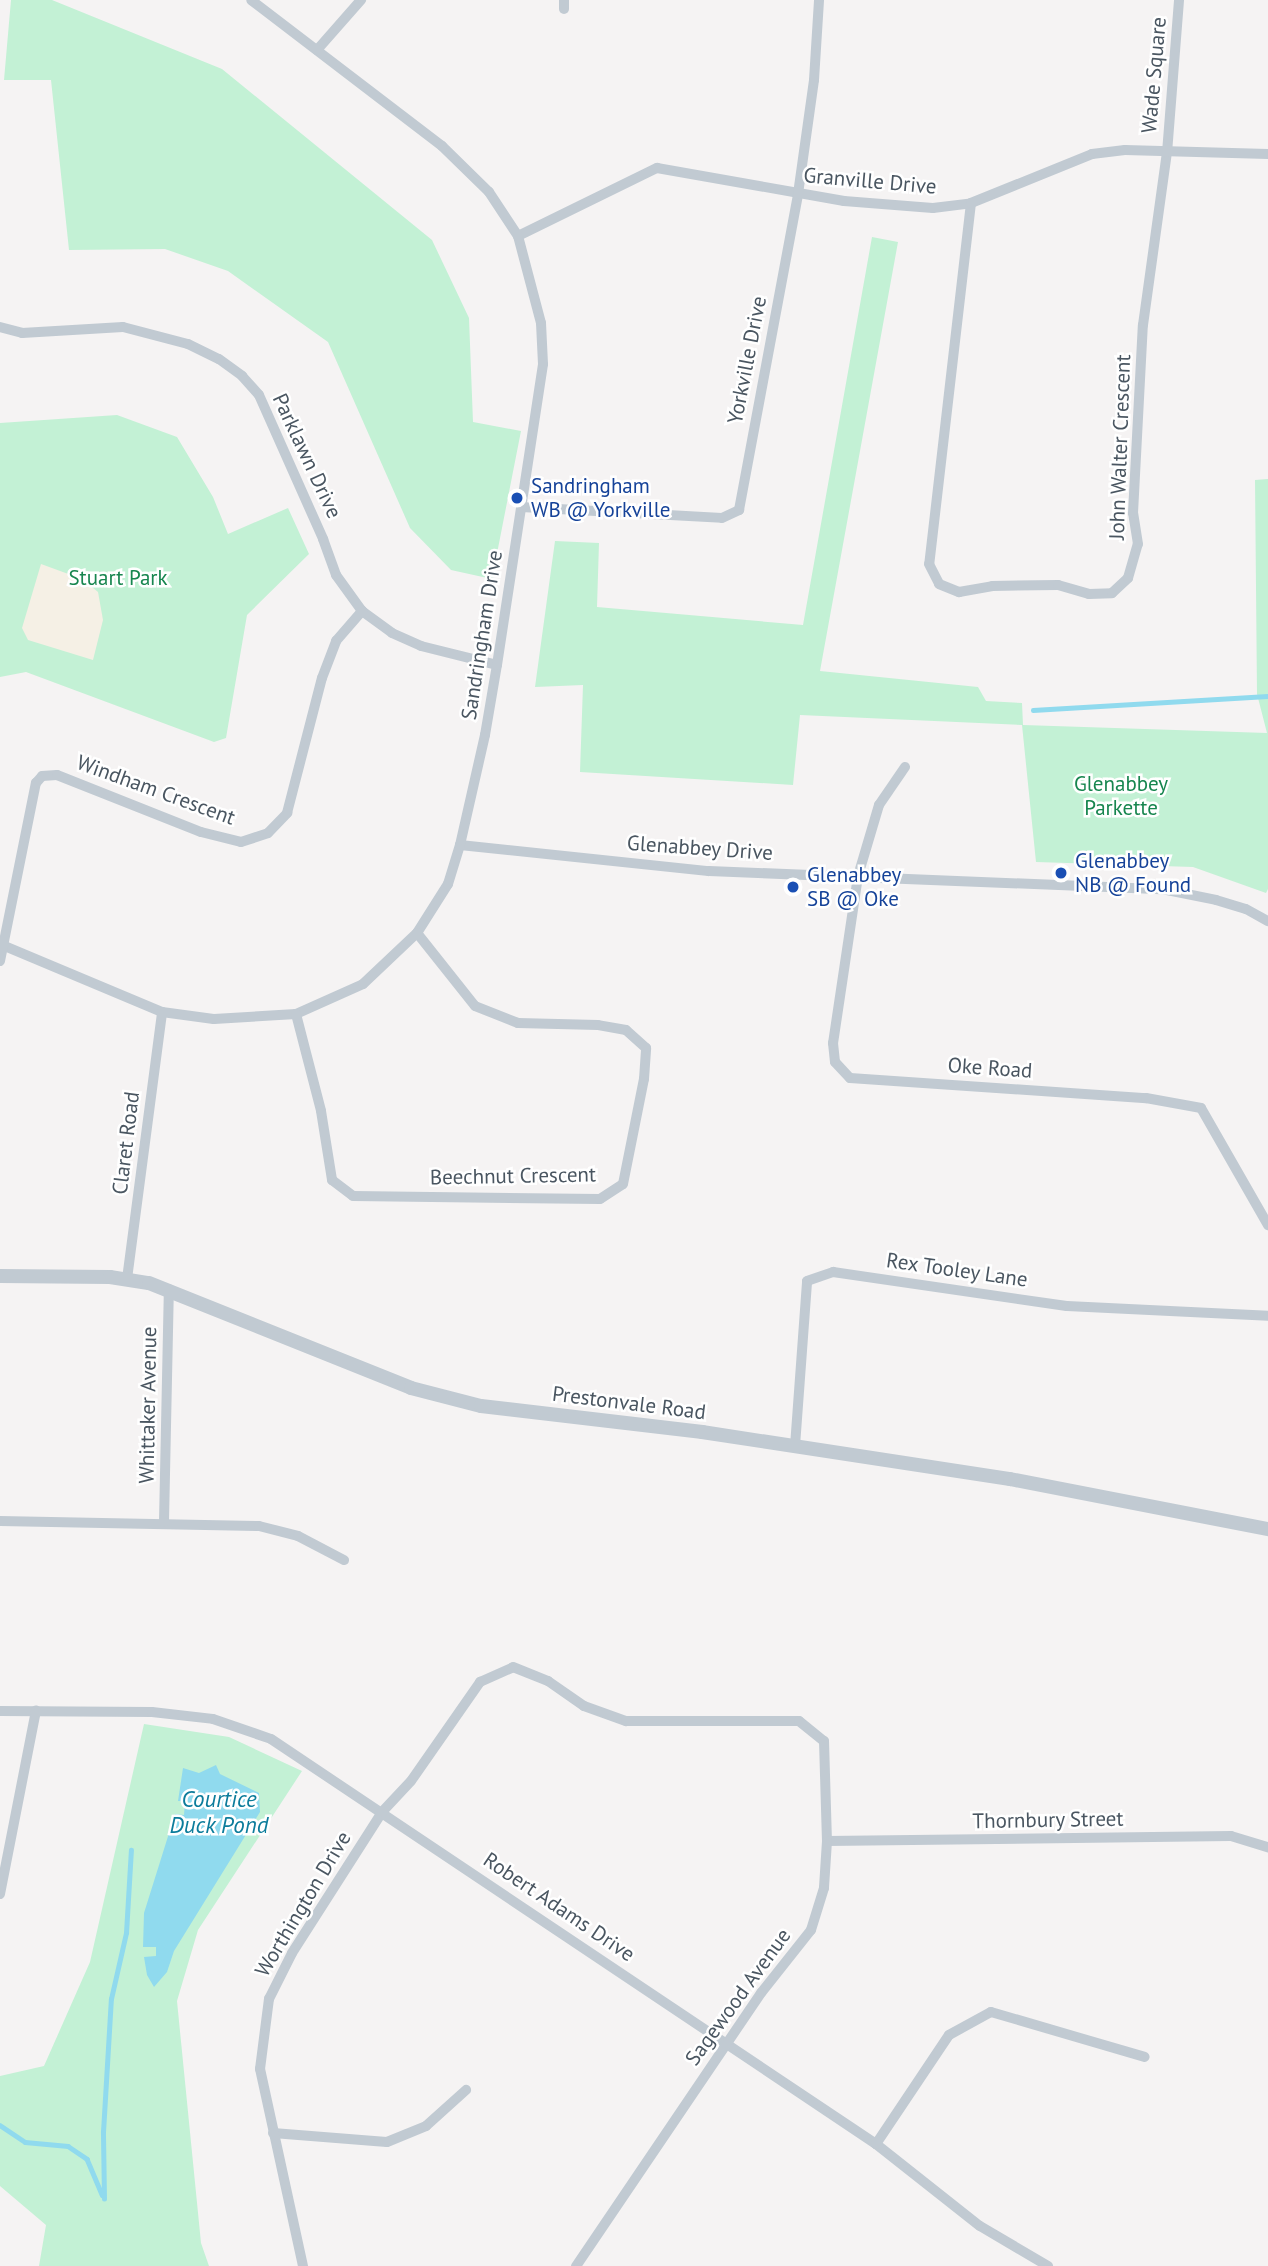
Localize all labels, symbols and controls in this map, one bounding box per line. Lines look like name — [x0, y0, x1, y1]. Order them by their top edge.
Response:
street label: Wade Square — [1136, 16, 1172, 134]
street label: Granville Drive — [803, 163, 937, 199]
street label: Yorkville Drive — [722, 294, 772, 426]
street label: John Walter Crescent — [1104, 354, 1136, 540]
street label: Parklawn Drive — [267, 390, 347, 522]
place label: Sandringham WB @ Yorkville — [531, 473, 671, 523]
marker: Sandringham WB @ Yorkville — [509, 490, 525, 506]
street label: Sandringham Drive — [456, 548, 508, 722]
park label: Stuart Park — [68, 565, 168, 591]
street label: Windham Crescent — [73, 750, 239, 830]
park label: Glenabbey Parkette — [1074, 771, 1168, 821]
street label: Glenabbey Drive — [626, 830, 774, 866]
place label: Glenabbey NB @ Found — [1075, 848, 1191, 898]
place label: Glenabbey SB @ Oke — [807, 862, 901, 912]
marker: Glenabbey NB @ Found — [1053, 865, 1069, 881]
marker: Glenabbey SB @ Oke — [785, 879, 801, 895]
street label: Oke Road — [947, 1052, 1033, 1084]
street label: Claret Road — [107, 1090, 145, 1196]
street label: Beechnut Crescent — [430, 1162, 596, 1190]
street label: Rex Tooley Lane — [884, 1247, 1030, 1293]
street label: Whittaker Avenue — [134, 1326, 162, 1484]
street label: Prestonvale Road — [551, 1381, 707, 1425]
water label: Courtice Duck Pond — [169, 1785, 269, 1839]
street label: Thornbury Street — [972, 1806, 1124, 1834]
street label: Worthington Drive — [250, 1827, 356, 1981]
street label: Robert Adams Drive — [478, 1847, 640, 1967]
street label: Sagewood Avenue — [680, 1923, 796, 2071]

